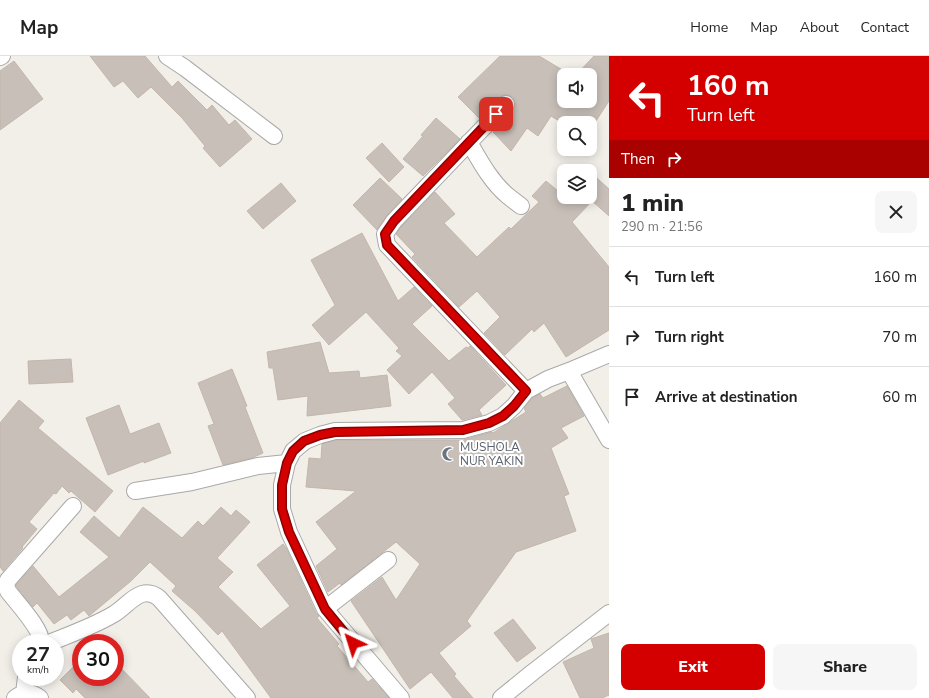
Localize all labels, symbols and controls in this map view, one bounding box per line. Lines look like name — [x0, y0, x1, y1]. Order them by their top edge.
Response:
text: Map — [20, 15, 58, 41]
text: Home — [690, 18, 728, 37]
text: Map — [750, 18, 778, 37]
text: About — [800, 18, 839, 37]
text: Contact — [861, 18, 909, 37]
text: 160 m — [687, 67, 770, 105]
map controls — [557, 68, 597, 204]
button: sound — [557, 68, 597, 108]
icon: left — [621, 72, 673, 124]
pin — [479, 97, 513, 131]
icon: arrive — [485, 103, 507, 125]
text: Turn left — [687, 103, 755, 127]
button: search — [557, 116, 597, 156]
icon: right — [663, 148, 685, 170]
text: Then — [621, 149, 655, 169]
button: layers — [557, 164, 597, 204]
text: 1 min — [621, 187, 684, 219]
button: close — [875, 191, 917, 233]
text: 290 m · 21:56 — [621, 218, 703, 236]
icon: left — [621, 266, 643, 288]
text: Turn left — [655, 267, 714, 287]
text: 160 m — [873, 267, 917, 287]
icon: right — [621, 326, 643, 348]
text: Turn right — [655, 327, 724, 347]
text: 70 m — [882, 327, 917, 347]
icon: arrive — [621, 386, 643, 408]
text: Arrive at destination — [655, 387, 798, 407]
text: 60 m — [882, 387, 917, 407]
place label: MUSHOLA NUR YAKIN — [460, 439, 523, 469]
mosque icon: MUSHOLA NUR YAKIN — [441, 446, 457, 462]
position arrow — [332, 622, 374, 664]
speed limit sign: 30 — [72, 634, 124, 686]
text: 27 — [26, 641, 50, 668]
button: Exit — [621, 644, 765, 690]
button: Share — [773, 644, 917, 690]
text: km/h — [27, 663, 49, 677]

